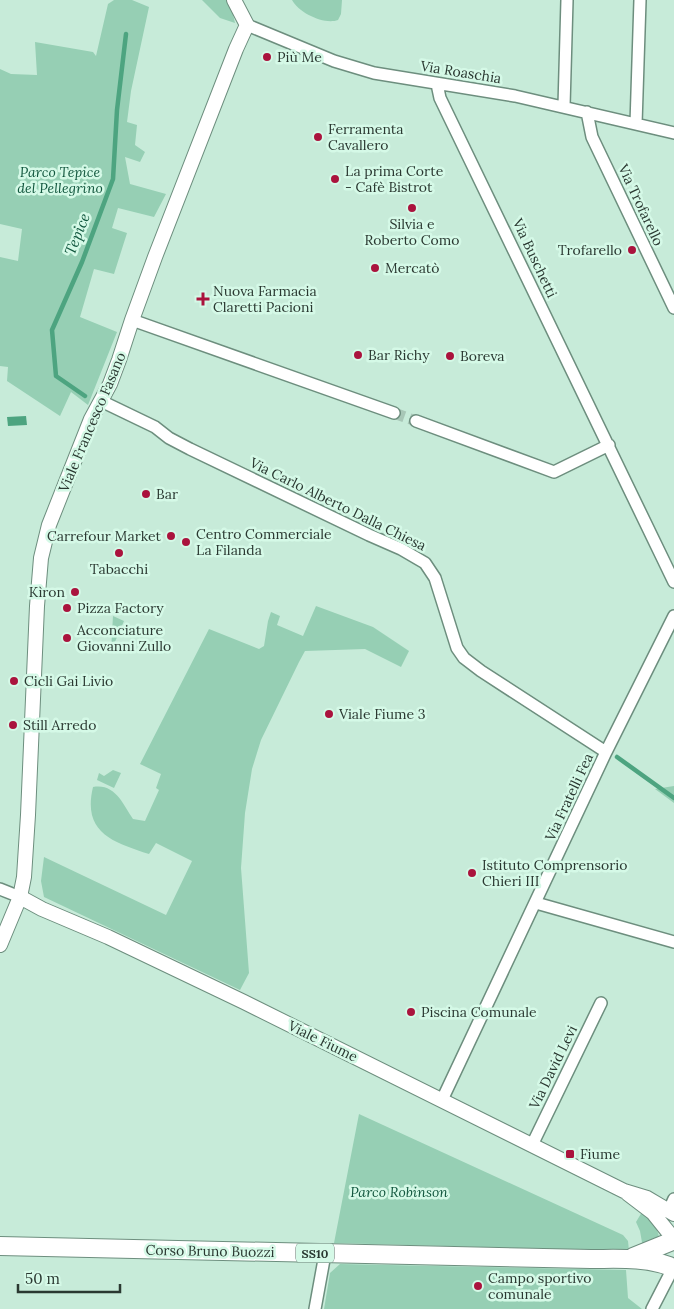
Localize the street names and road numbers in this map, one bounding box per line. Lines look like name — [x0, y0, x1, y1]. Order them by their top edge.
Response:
street label: Via Roaschia — [418, 57, 503, 87]
street label: Via Trofarello — [614, 160, 668, 249]
street label: Via Buschetti — [508, 215, 561, 301]
street label: Viale Francesco Fasano — [54, 350, 130, 495]
street label: Via Carlo Alberto Dalla Chiesa — [246, 453, 429, 555]
street label: Via Fratelli Fea — [540, 750, 597, 845]
street label: Viale Fiume — [284, 1016, 361, 1066]
street label: Via David Levi — [525, 1022, 581, 1113]
street label: Corso Bruno Buozzi — [145, 1241, 275, 1261]
road number: SS10 — [296, 1244, 334, 1262]

